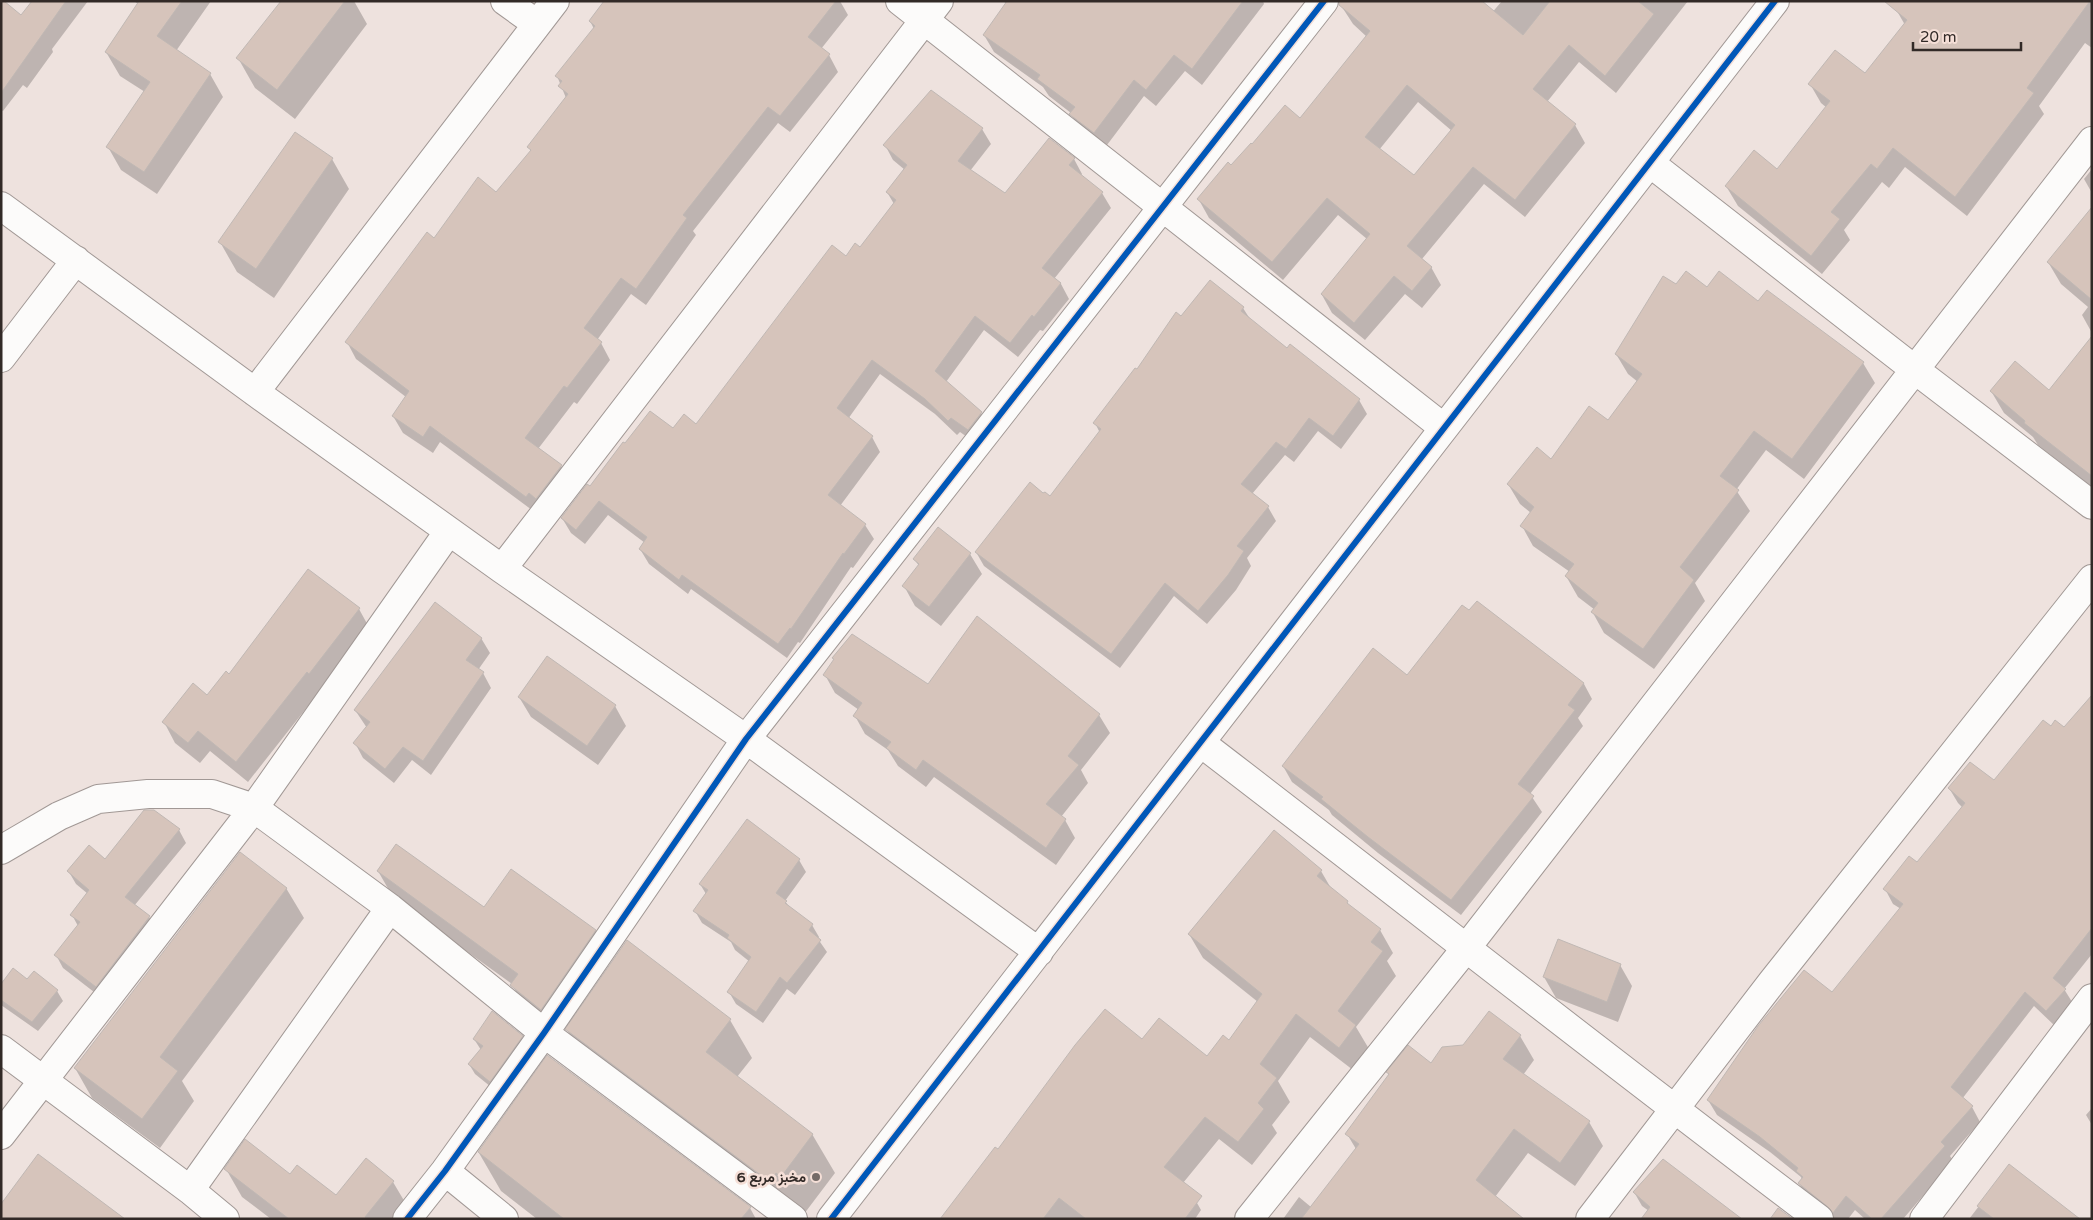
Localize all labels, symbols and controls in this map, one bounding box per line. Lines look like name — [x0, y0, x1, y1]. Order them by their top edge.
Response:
scale bar — [1913, 20, 2020, 52]
text: 20 m — [1920, 28, 1957, 46]
place label: مخبز مربع 6 — [737, 1169, 806, 1187]
marker: مخبز مربع 6 — [810, 1171, 822, 1183]

